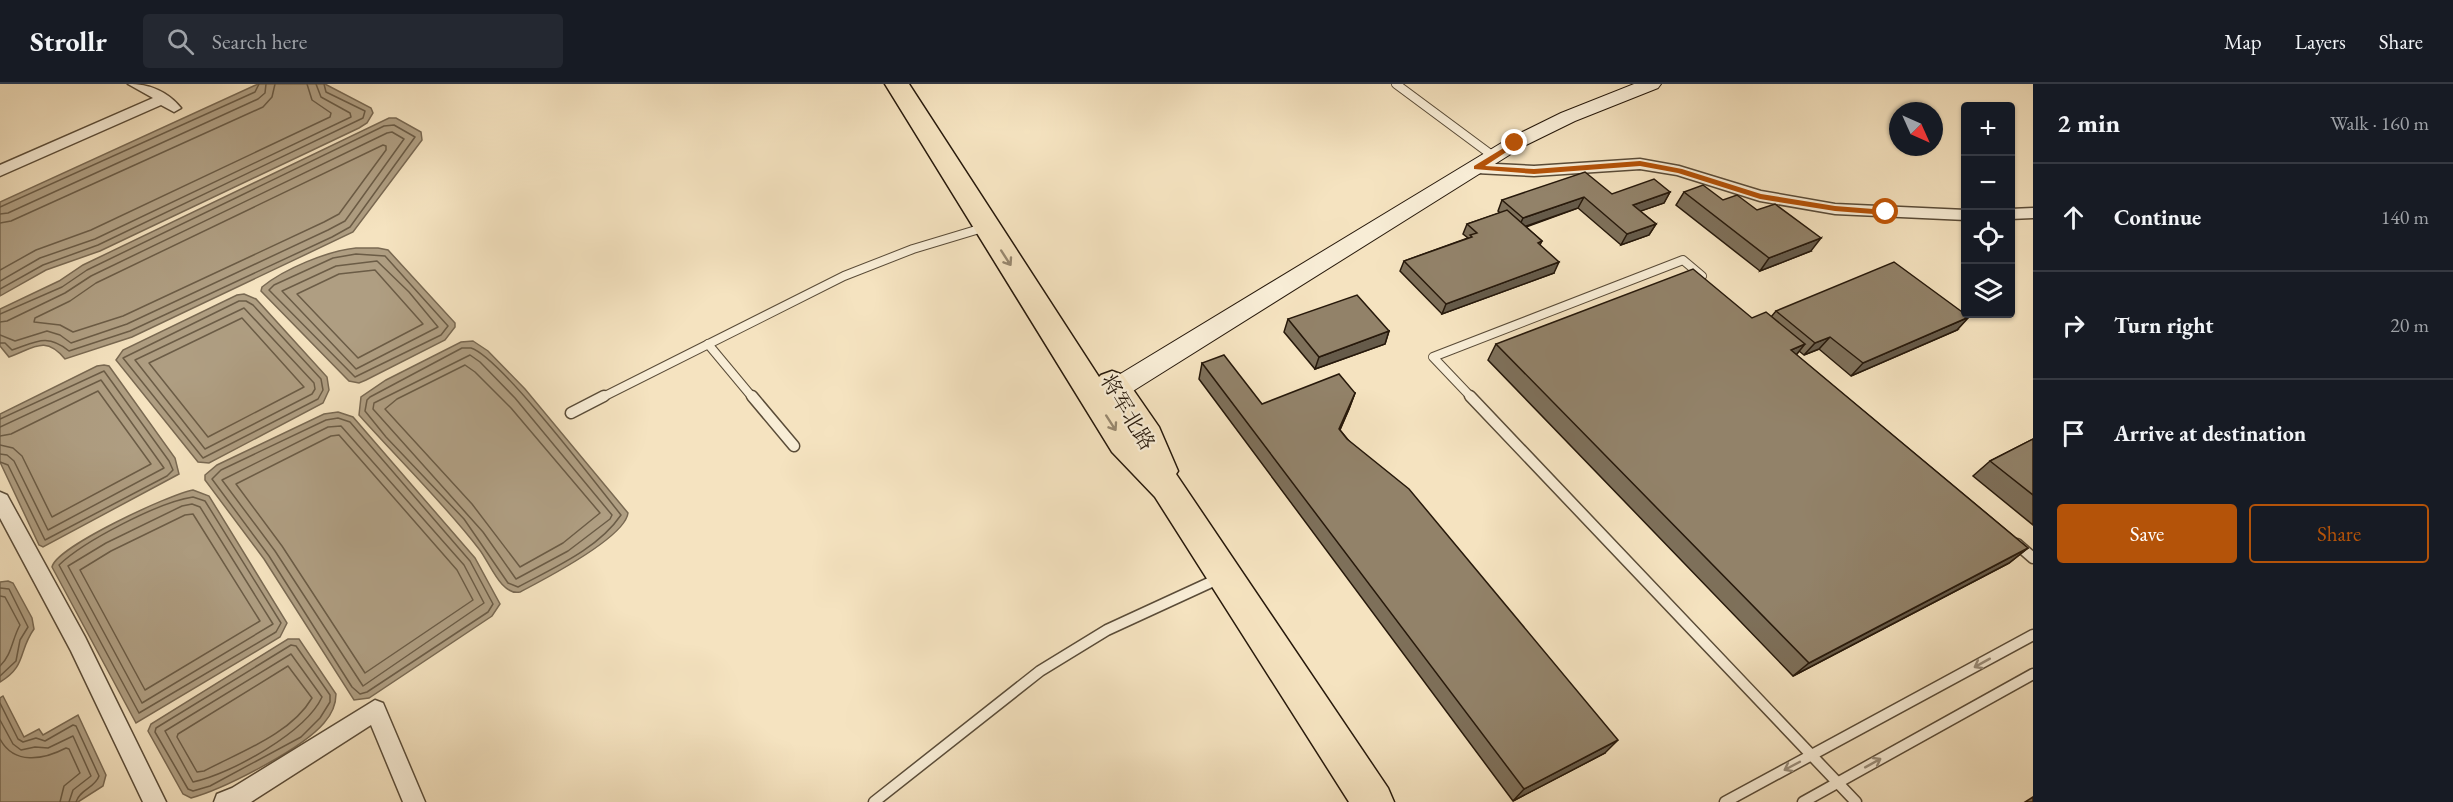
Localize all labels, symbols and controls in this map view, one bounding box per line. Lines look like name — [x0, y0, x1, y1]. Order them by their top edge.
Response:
search box — [143, 14, 563, 68]
text: Strollr — [30, 23, 107, 59]
icon: search — [164, 25, 197, 58]
text: Search here — [212, 27, 307, 56]
text: Map — [2224, 28, 2262, 55]
text: Layers — [2295, 28, 2346, 55]
text: Share — [2379, 28, 2423, 55]
north arrow — [1889, 102, 1943, 156]
map controls — [1961, 102, 2015, 318]
button: + — [1961, 102, 2015, 156]
text: 2 min — [2057, 106, 2120, 140]
text: Walk · 160 m — [2330, 110, 2429, 136]
route end — [1501, 129, 1527, 155]
button: − — [1961, 156, 2015, 210]
route start — [1872, 198, 1898, 224]
icon: ahead — [2057, 201, 2090, 234]
text: Continue — [2114, 203, 2201, 232]
text: 140 m — [2381, 204, 2429, 230]
button: locate — [1961, 210, 2015, 264]
one-way arrow — [1000, 249, 1012, 266]
button: layers — [1961, 264, 2015, 318]
icon: right — [2057, 309, 2090, 342]
text: Turn right — [2114, 311, 2213, 340]
text: 20 m — [2390, 312, 2429, 338]
street label: 将军北路 — [1095, 369, 1161, 455]
one-way arrow — [1105, 414, 1117, 430]
icon: arrive — [2057, 417, 2090, 450]
text: Arrive at destination — [2114, 419, 2306, 448]
button: Save — [2057, 504, 2237, 563]
button: Share — [2249, 504, 2429, 563]
one-way arrow — [1973, 658, 1991, 669]
one-way arrow — [1863, 757, 1881, 768]
one-way arrow — [1784, 760, 1801, 772]

